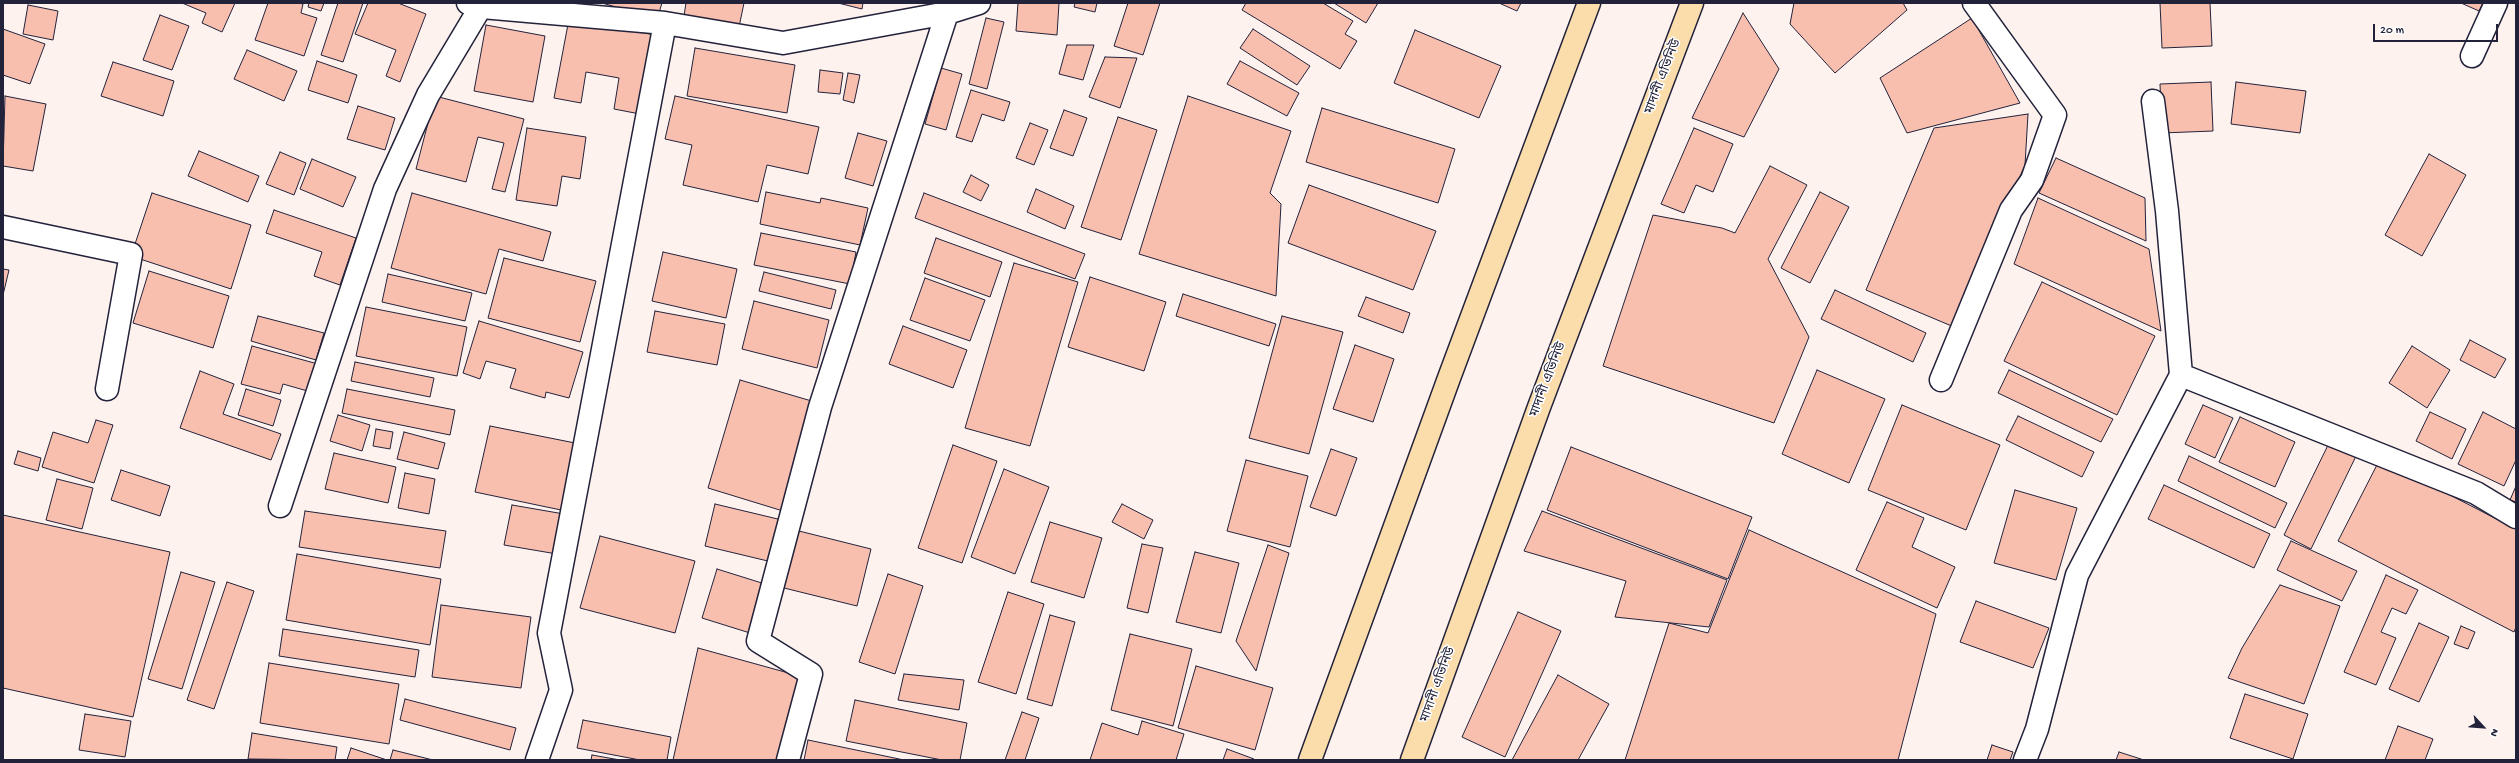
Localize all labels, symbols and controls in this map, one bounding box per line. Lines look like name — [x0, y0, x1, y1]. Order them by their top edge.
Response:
scale bar — [2375, 16, 2500, 42]
text: 20 m — [2380, 24, 2404, 38]
street label: মাদানী এভিনিউ — [1643, 37, 1685, 117]
street label: মাদানী এভিনিউ — [1528, 340, 1570, 420]
street label: মাদানী এভিনিউ — [1418, 645, 1460, 725]
north arrow — [2463, 707, 2503, 747]
text: N — [2487, 726, 2501, 738]

